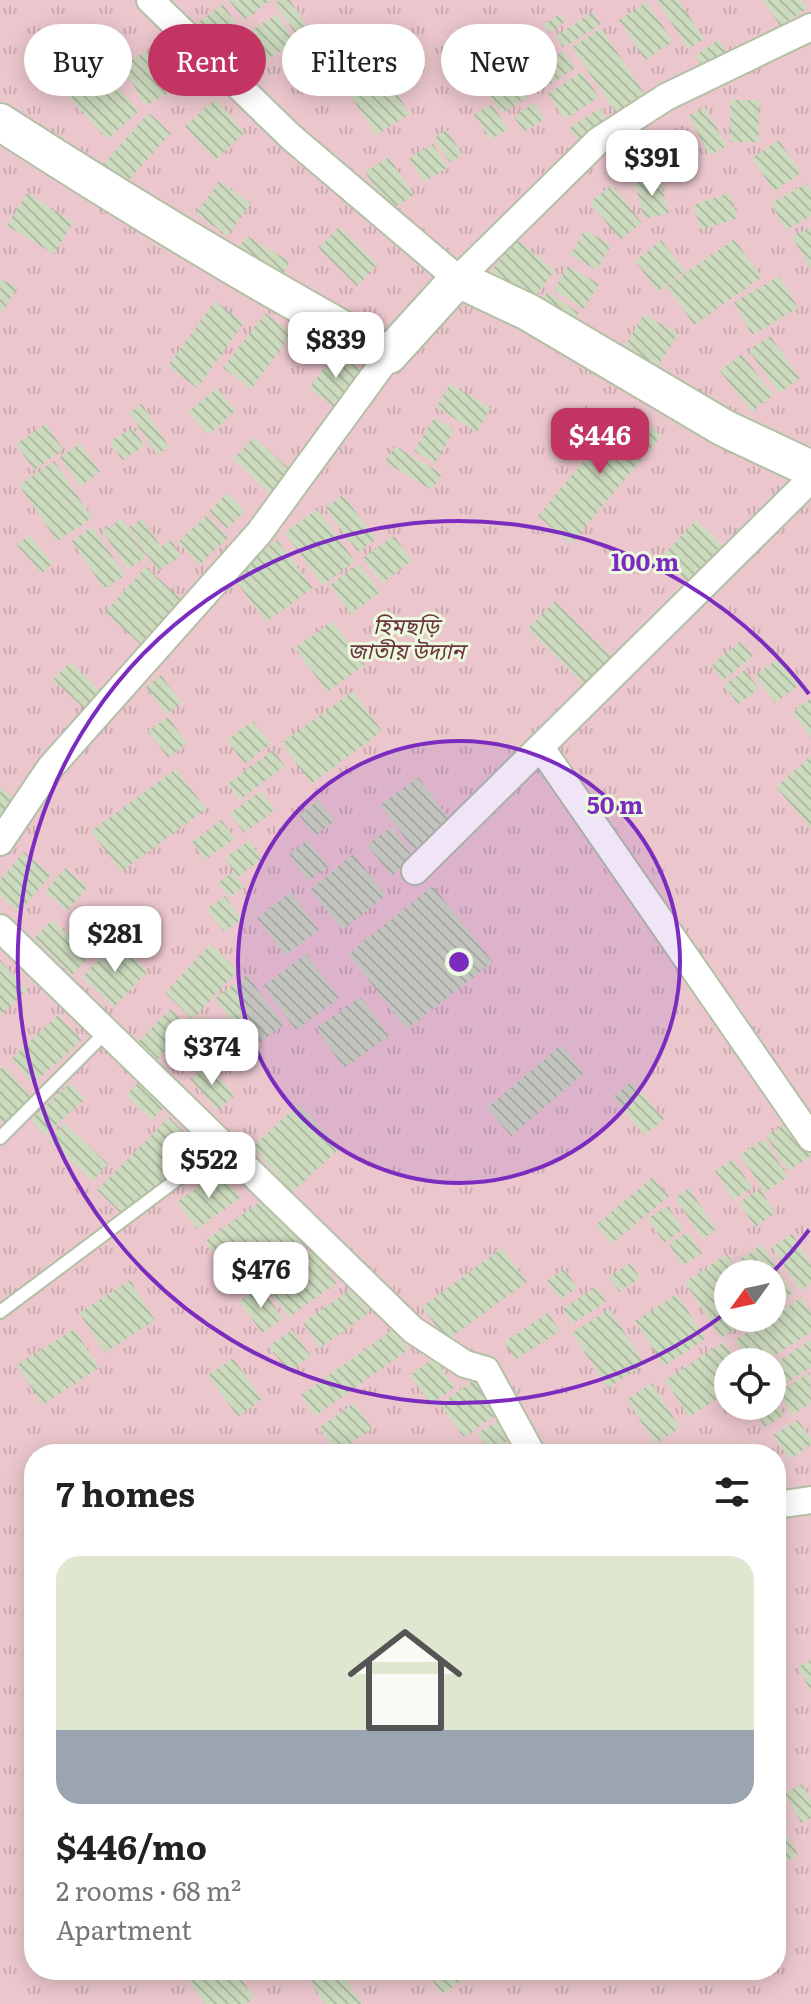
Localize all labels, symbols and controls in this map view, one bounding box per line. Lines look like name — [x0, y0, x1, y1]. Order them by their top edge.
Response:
chip: Buy — [24, 24, 132, 96]
chip: Rent — [148, 24, 266, 96]
chip: Filters — [282, 24, 425, 96]
chip: New — [441, 24, 557, 96]
pin: $391 — [605, 130, 699, 198]
text: $391 — [624, 136, 680, 175]
pin: $839 — [289, 312, 383, 380]
text: $839 — [306, 318, 366, 357]
pin: $446 — [553, 408, 647, 476]
text: $446 — [569, 414, 631, 453]
text: 100 m — [611, 543, 679, 578]
park label: হিমছড়ি জাতীয় উদ্যান — [347, 608, 468, 666]
text: 50 m — [587, 786, 643, 821]
pin: $281 — [68, 906, 162, 974]
text: $281 — [87, 912, 143, 951]
centre of rings — [445, 948, 473, 976]
pin: $374 — [165, 1019, 259, 1087]
text: $374 — [183, 1025, 241, 1064]
pin: $522 — [162, 1132, 256, 1200]
text: $522 — [180, 1138, 238, 1177]
pin: $476 — [214, 1242, 308, 1310]
text: $476 — [231, 1248, 291, 1287]
north arrow — [714, 1260, 786, 1332]
map controls — [714, 1260, 786, 1420]
button: locate — [714, 1348, 786, 1420]
text: 7 homes — [56, 1467, 195, 1517]
icon: filters — [710, 1470, 754, 1514]
icon: home — [333, 1608, 477, 1752]
text: $446/mo — [56, 1820, 207, 1870]
text: 2 rooms · 68 m² — [56, 1870, 241, 1909]
text: Apartment — [56, 1909, 192, 1948]

